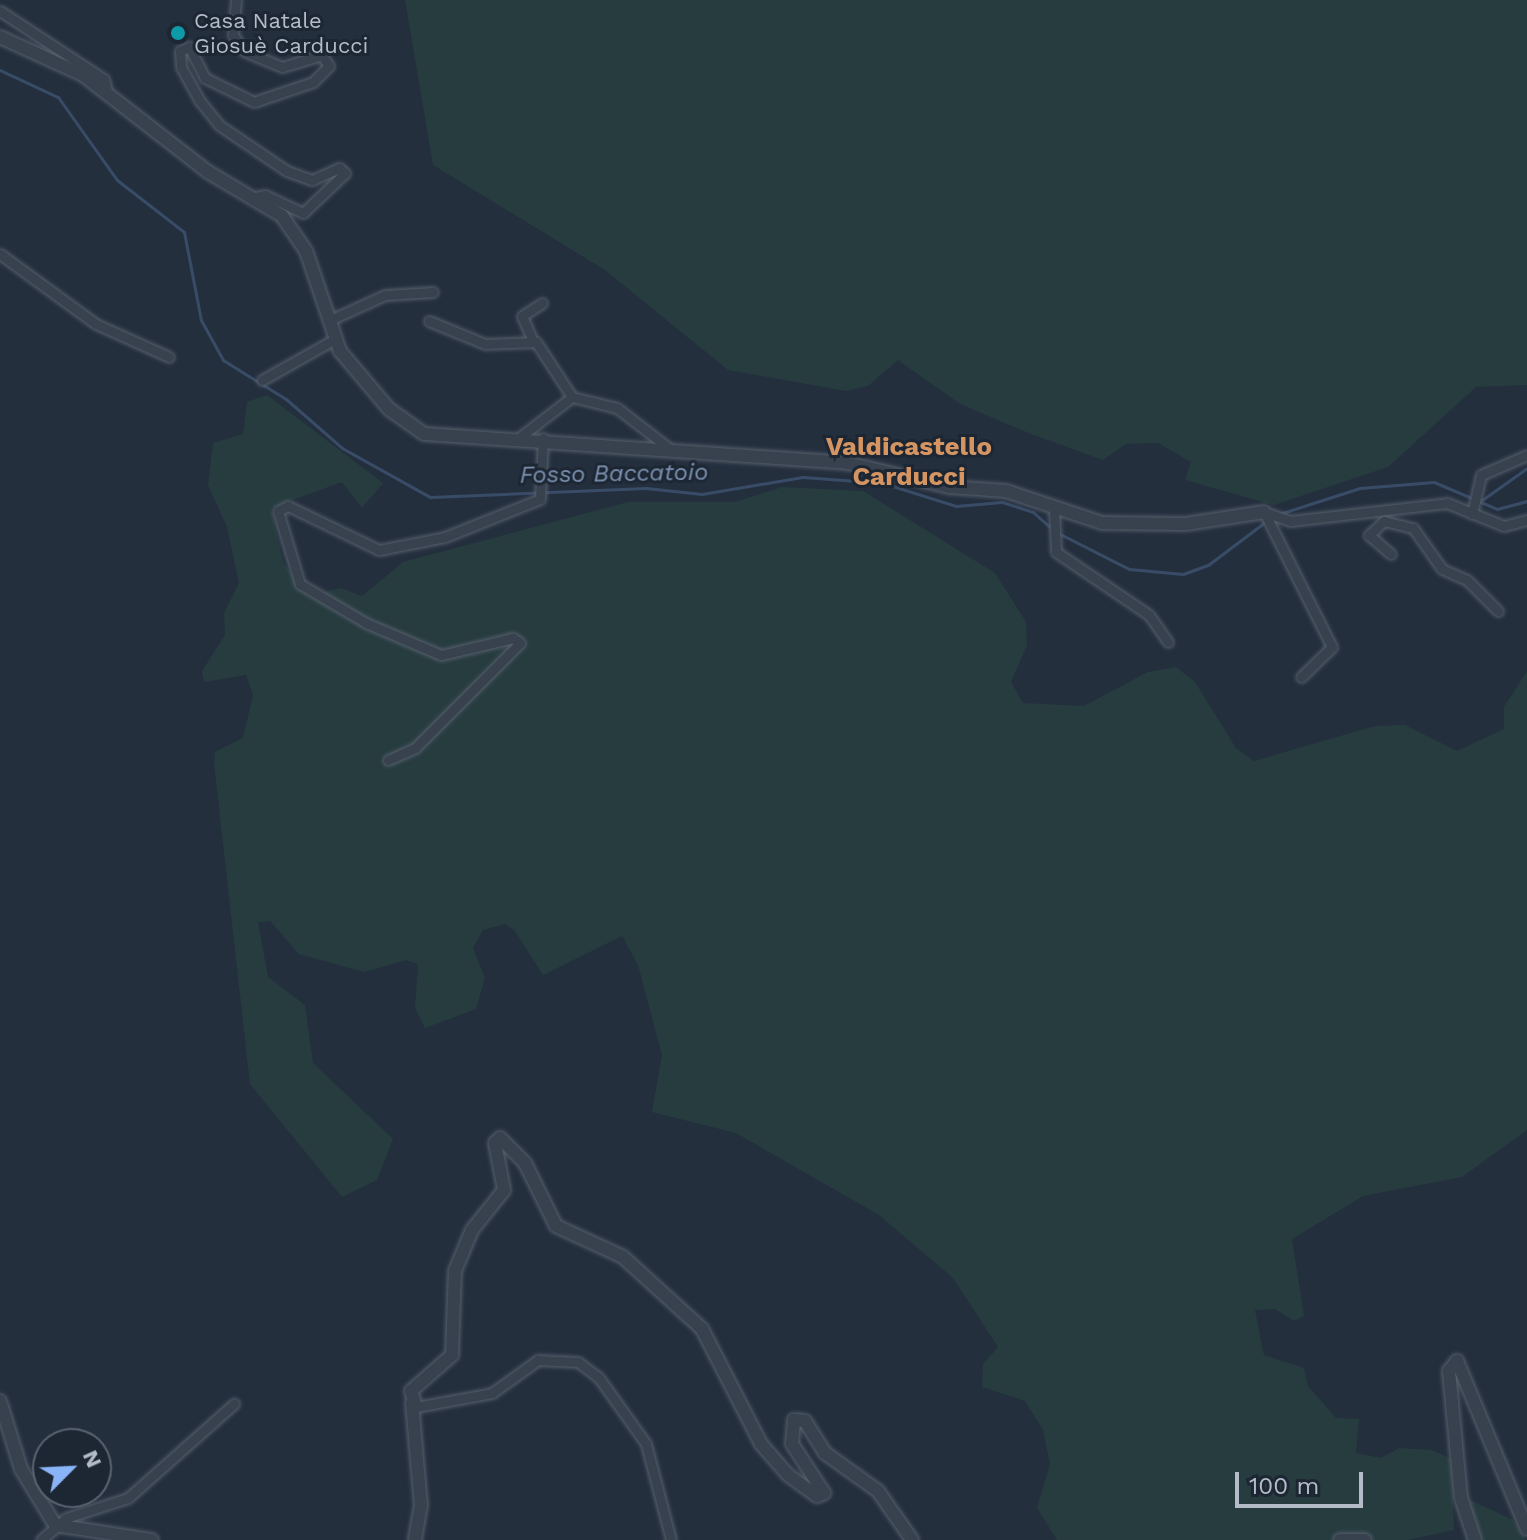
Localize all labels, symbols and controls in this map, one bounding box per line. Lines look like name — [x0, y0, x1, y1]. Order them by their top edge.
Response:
place label: Casa Natale Giosuè Carducci — [194, 7, 368, 58]
marker: Casa Natale Giosuè Carducci — [169, 24, 187, 42]
district label: Valdicastello Carducci — [826, 431, 992, 492]
water label: Fosso Baccatoio — [519, 458, 709, 490]
north arrow — [32, 1428, 112, 1508]
text: N — [78, 1446, 107, 1471]
scale bar — [1239, 1456, 1367, 1506]
text: 100 m — [1249, 1472, 1319, 1500]

